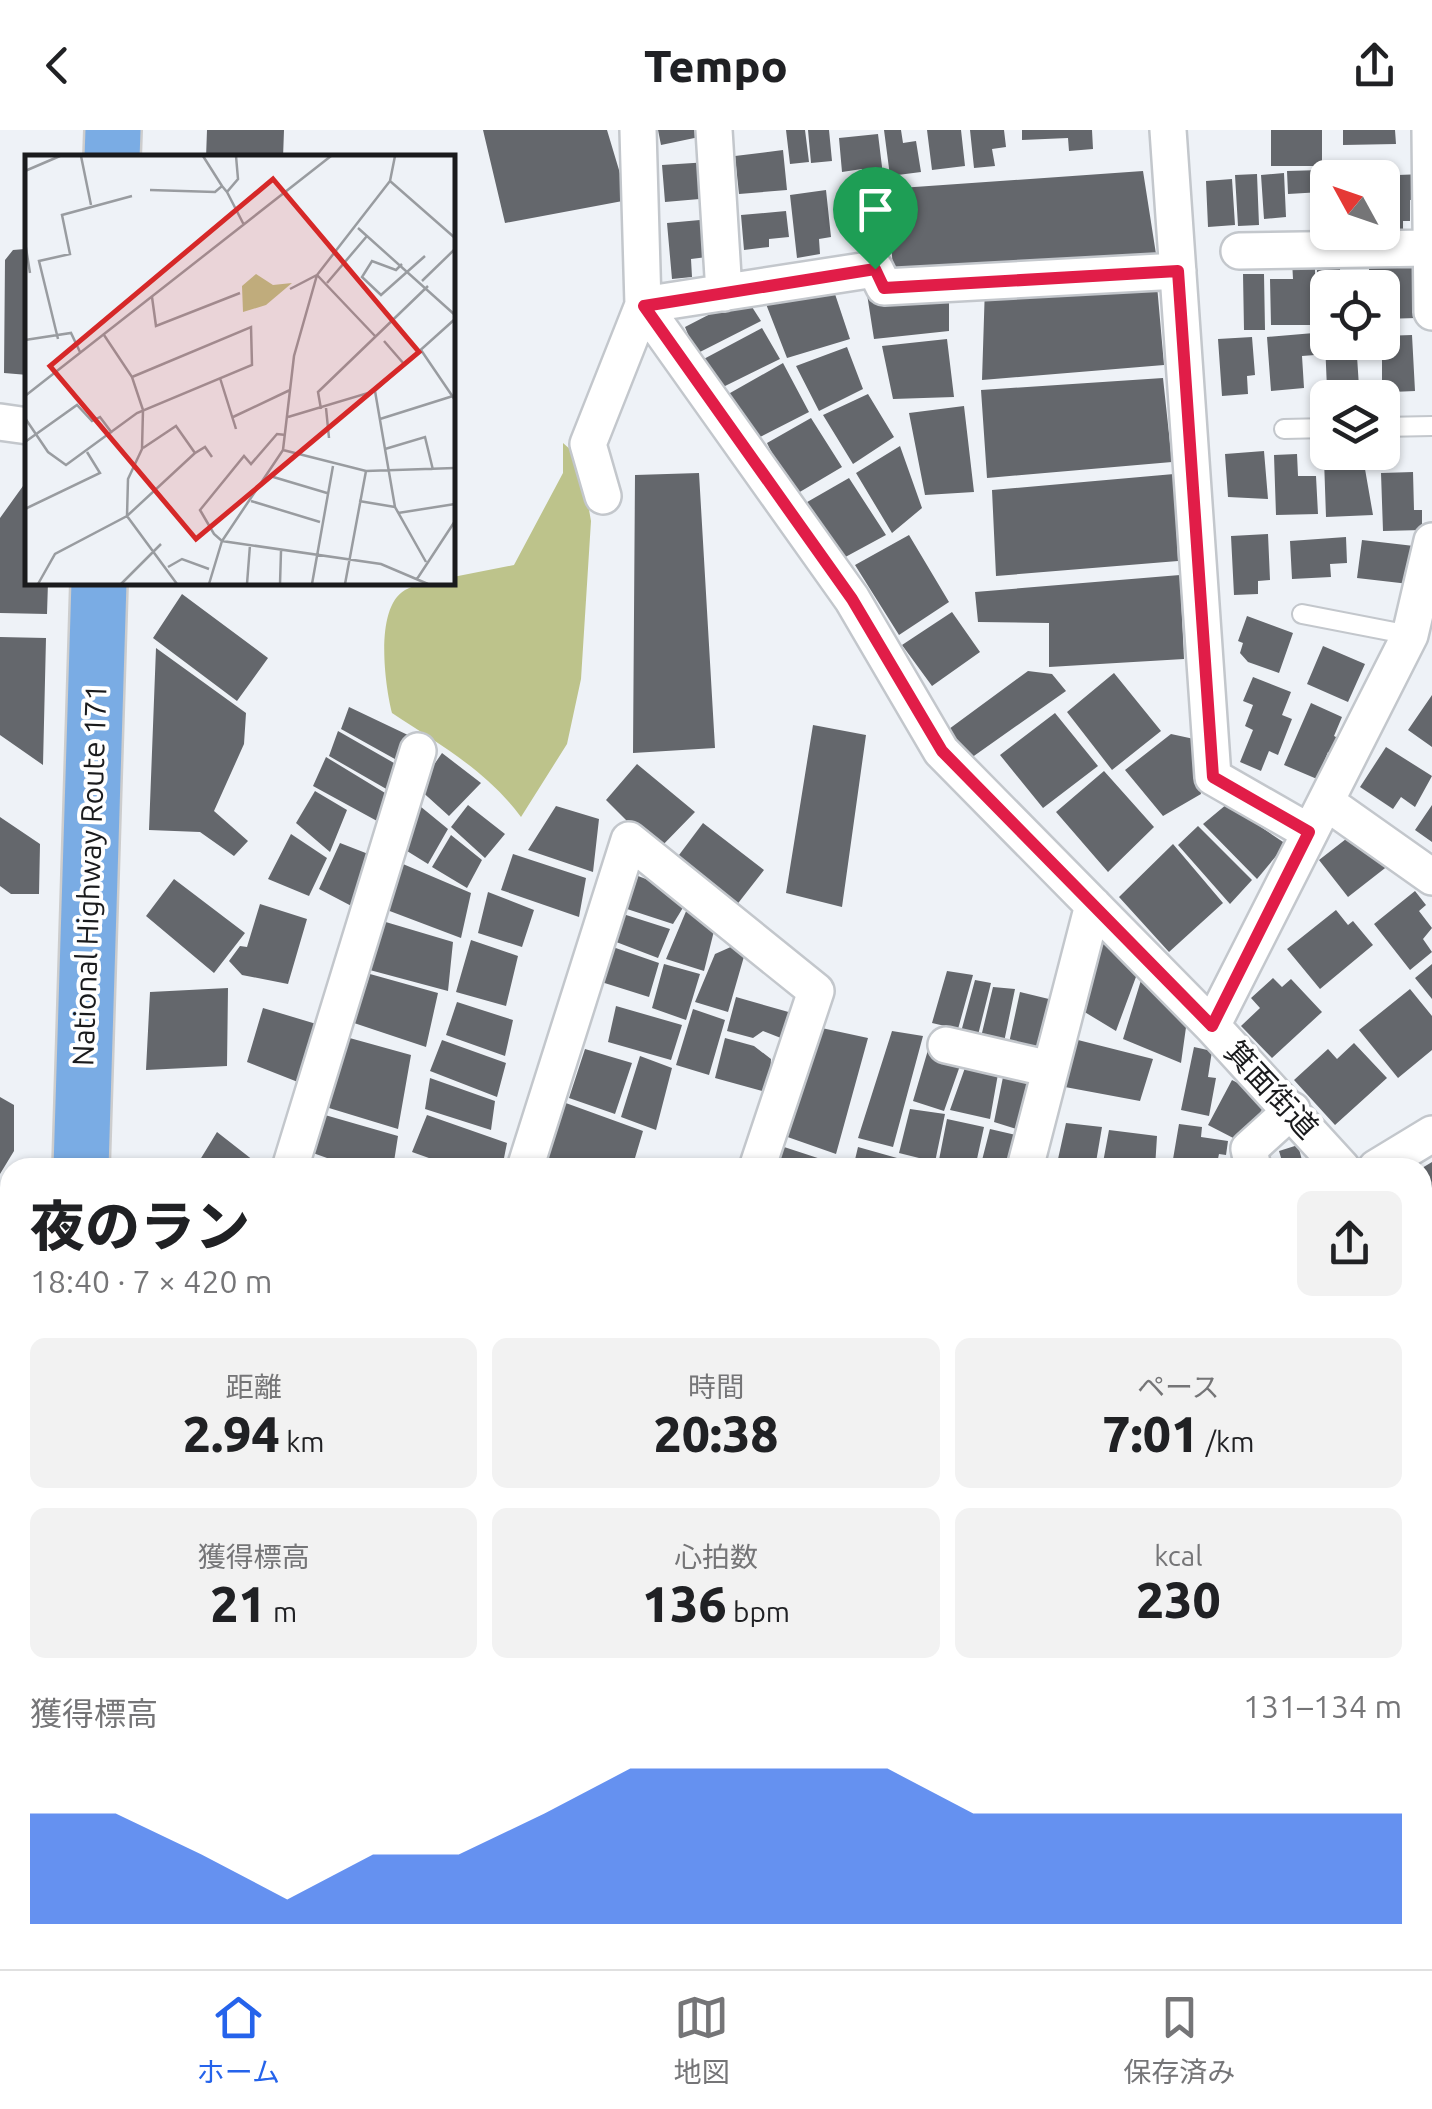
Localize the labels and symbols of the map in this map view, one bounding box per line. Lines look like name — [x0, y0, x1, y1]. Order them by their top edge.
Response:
inset map — [25, 155, 455, 585]
north arrow — [1310, 160, 1400, 250]
pin — [833, 167, 918, 270]
street label: National Highway Route 171 — [65, 683, 113, 1067]
street label: 箕面街道 — [1218, 1034, 1325, 1145]

